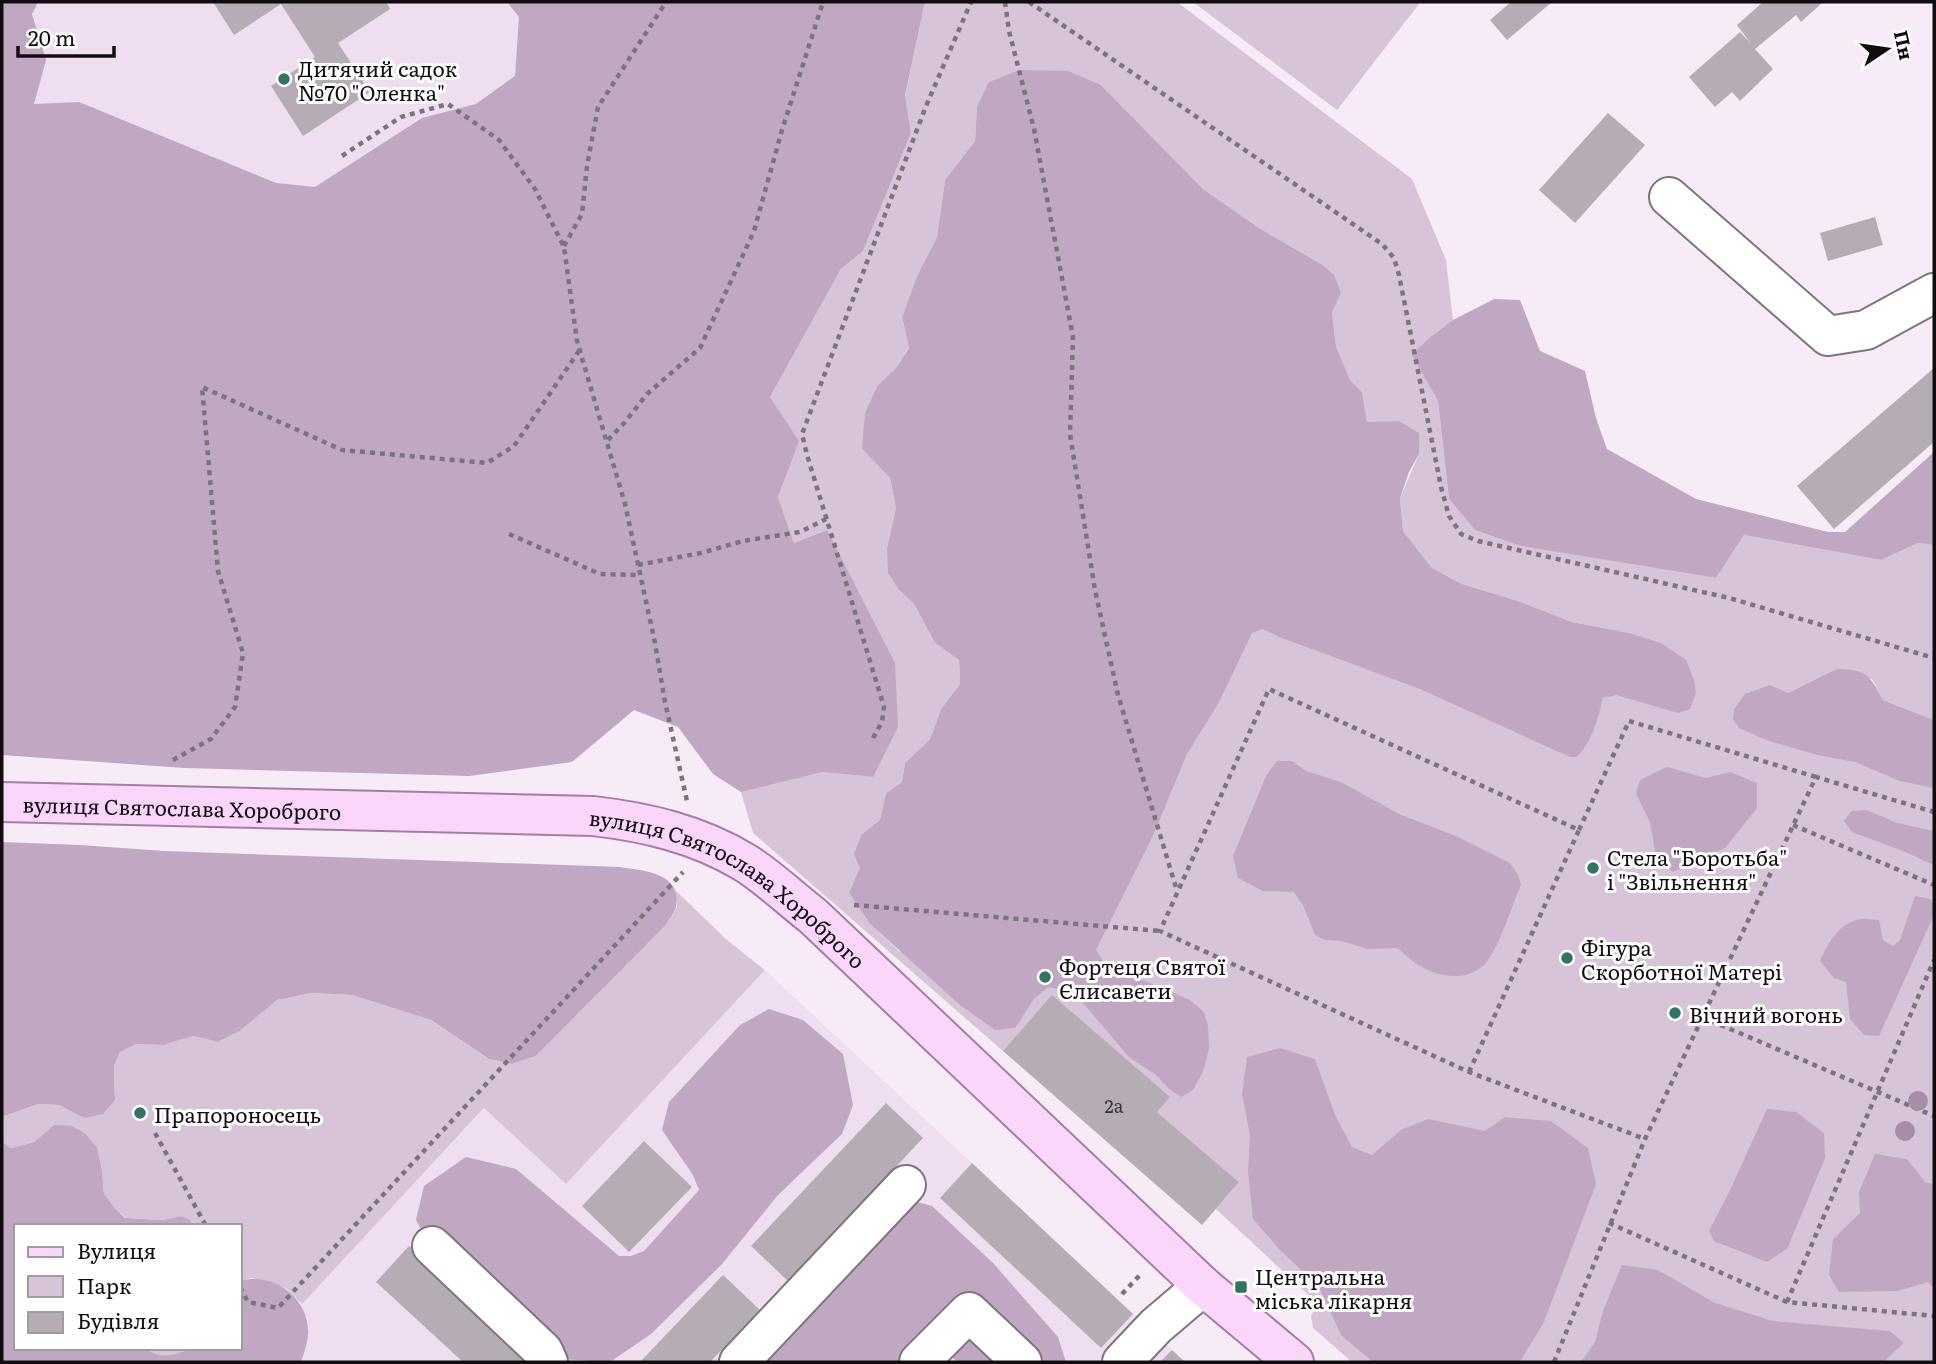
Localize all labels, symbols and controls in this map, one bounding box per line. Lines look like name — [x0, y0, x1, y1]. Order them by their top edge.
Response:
scale bar — [18, 14, 114, 58]
north arrow — [1852, 14, 1922, 84]
text: 20 m — [28, 21, 75, 52]
text: Пн — [1888, 27, 1922, 62]
place label: Дитячий садок №70 "Оленка" — [298, 52, 458, 107]
marker: Дитячий садок №70 "Оленка" — [276, 71, 292, 87]
street label: вулиця Святослава Хороброго — [22, 787, 342, 826]
street label: вулиця Святослава Хороброго — [588, 800, 873, 974]
place label: Стела "Боротьба" і "Звільнення" — [1607, 841, 1787, 896]
marker: Стела "Боротьба" і "Звільнення" — [1585, 860, 1601, 876]
place label: Фігура Скорботної Матері — [1581, 931, 1782, 986]
place label: Фортеця Святої Єлисавети — [1059, 950, 1226, 1005]
marker: Фігура Скорботної Матері — [1559, 950, 1575, 966]
marker: Фортеця Святої Єлисавети — [1037, 969, 1053, 985]
place label: Вічний вогонь — [1689, 998, 1843, 1029]
marker: Вічний вогонь — [1667, 1005, 1683, 1021]
house number: 2а — [1105, 1092, 1124, 1119]
place label: Прапороносець — [154, 1098, 321, 1129]
marker: Прапороносець — [132, 1105, 148, 1121]
legend — [14, 1224, 242, 1350]
text: Вулиця — [77, 1234, 156, 1265]
place label: Центральна міська лікарня — [1255, 1260, 1412, 1315]
text: Парк — [77, 1269, 132, 1300]
marker: Центральна міська лікарня — [1233, 1279, 1249, 1295]
text: Будівля — [77, 1304, 159, 1335]

